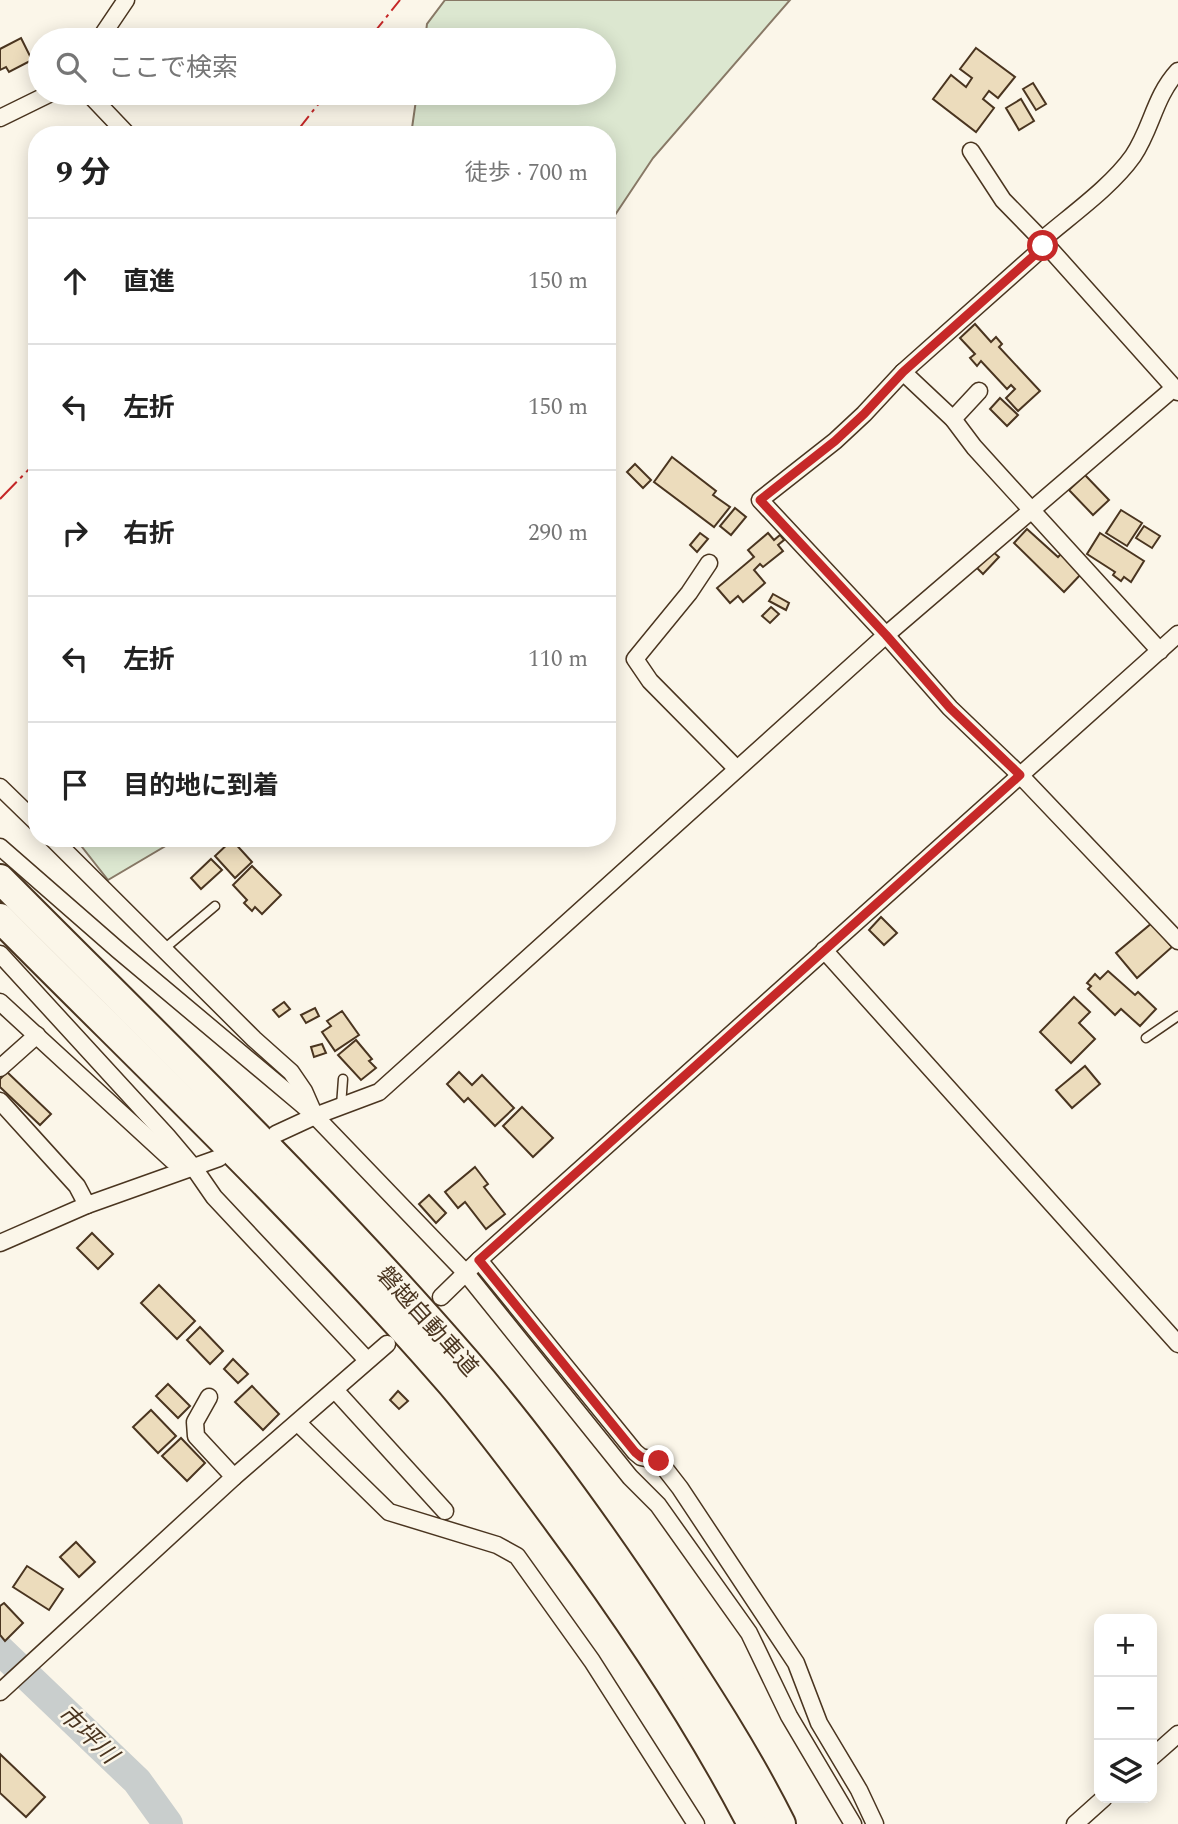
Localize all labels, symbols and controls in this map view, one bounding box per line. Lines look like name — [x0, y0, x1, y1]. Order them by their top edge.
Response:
search box — [28, 28, 616, 105]
icon: search — [52, 48, 90, 86]
text: ここで検索 — [108, 48, 238, 88]
text: 9 分 — [56, 150, 110, 196]
text: 徒歩 · 700 m — [465, 156, 588, 191]
route start — [1027, 230, 1058, 261]
icon: ahead — [56, 262, 94, 300]
text: 直進 — [123, 262, 175, 302]
text: 150 m — [528, 264, 588, 299]
icon: left — [56, 388, 94, 426]
text: 左折 — [123, 388, 175, 428]
text: 150 m — [528, 390, 588, 425]
icon: right — [56, 514, 94, 552]
text: 右折 — [123, 514, 175, 554]
text: 290 m — [528, 516, 588, 551]
icon: left — [56, 640, 94, 678]
text: 左折 — [123, 640, 175, 680]
text: 110 m — [528, 642, 588, 677]
icon: arrive — [56, 766, 94, 804]
text: 目的地に到着 — [123, 766, 279, 806]
street label: 磐越自動車道 — [368, 1259, 486, 1385]
route end — [643, 1445, 674, 1476]
map controls — [1094, 1614, 1157, 1803]
button: + — [1094, 1614, 1157, 1677]
button: − — [1094, 1677, 1157, 1740]
water label: 市坪川 — [49, 1697, 128, 1775]
button: layers — [1094, 1740, 1157, 1803]

